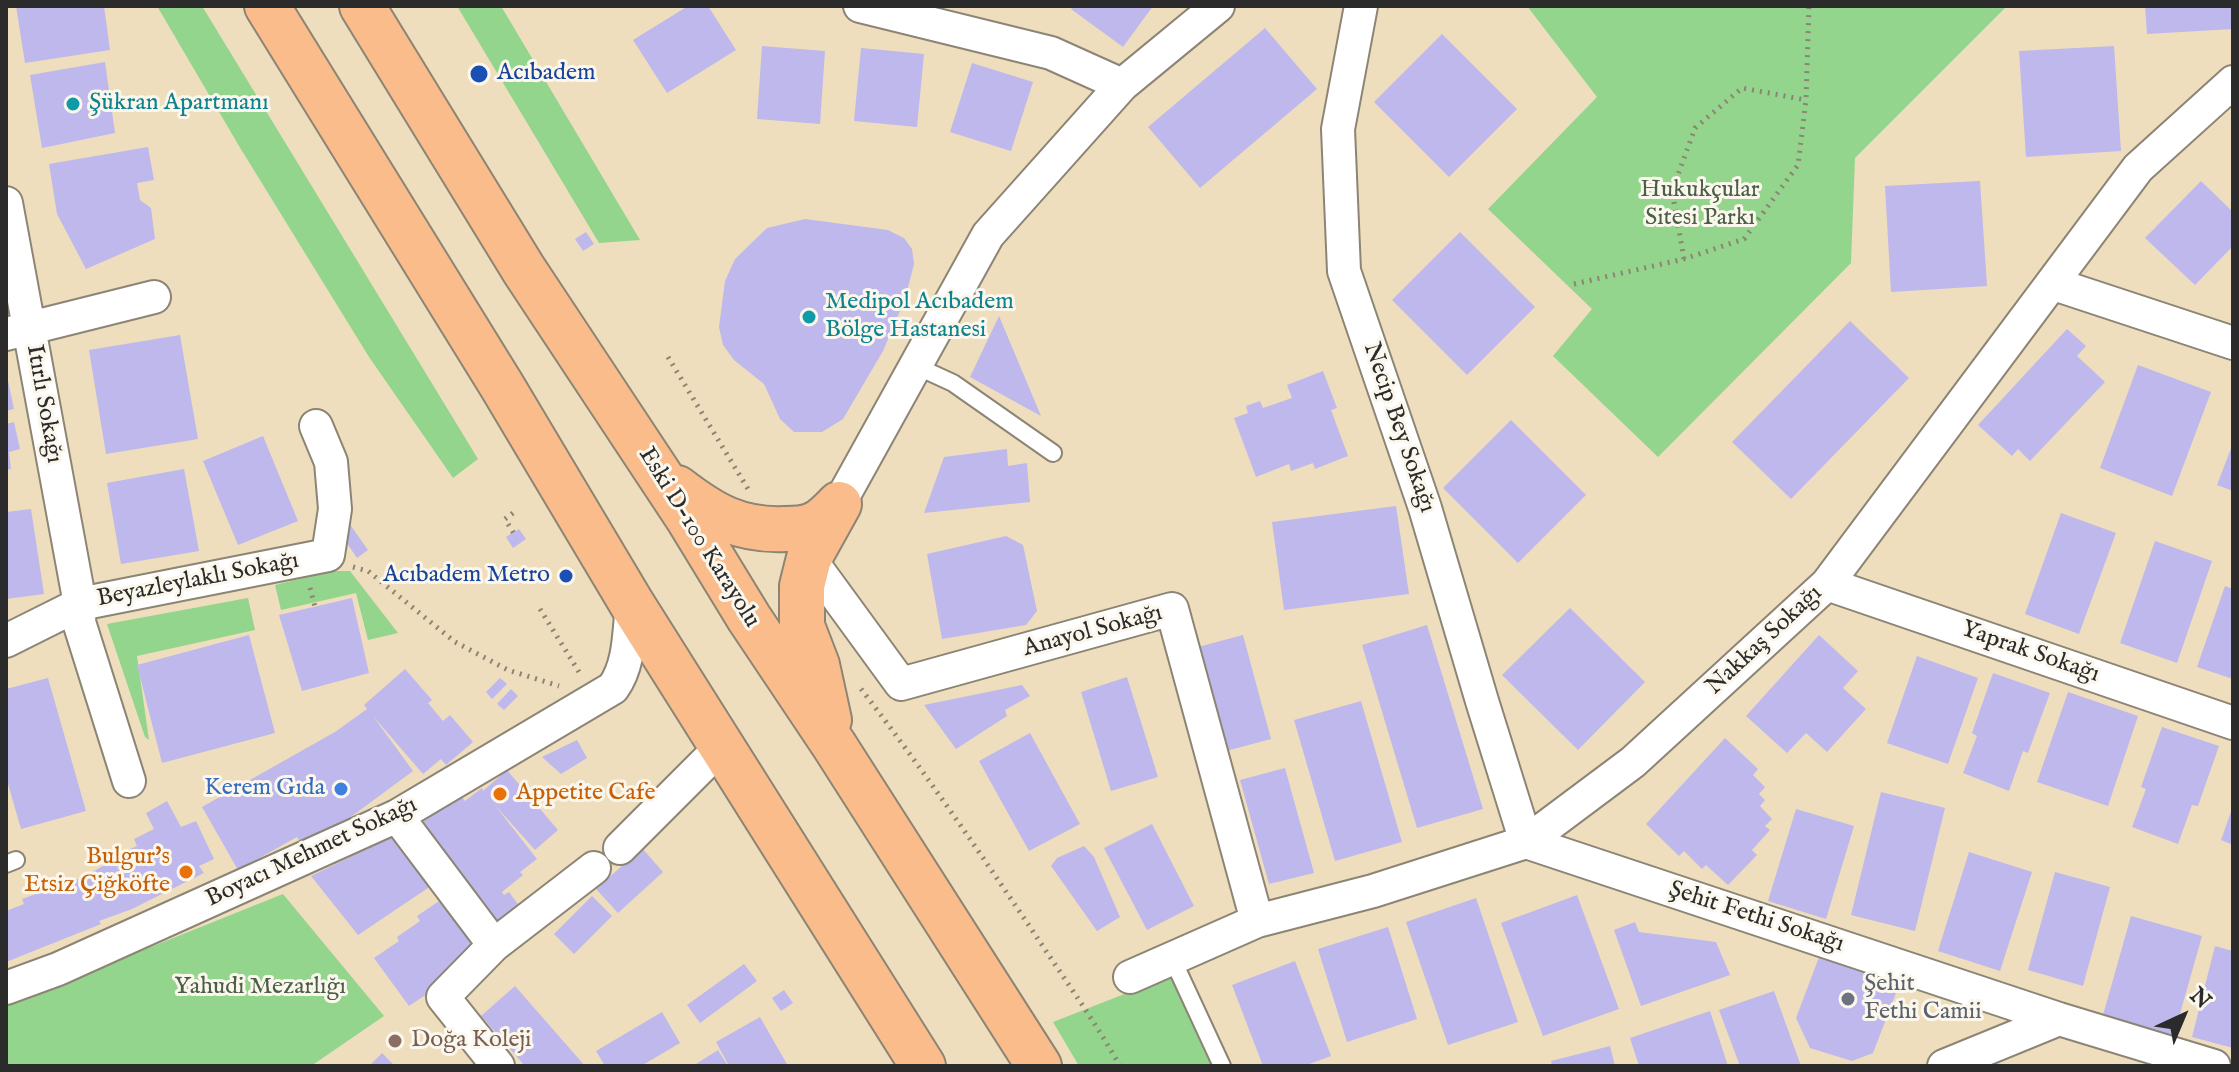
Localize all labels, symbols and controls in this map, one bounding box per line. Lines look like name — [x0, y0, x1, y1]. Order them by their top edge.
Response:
place label: Acıbadem — [497, 60, 595, 88]
marker: Acıbadem — [468, 63, 490, 85]
place label: Şükran Apartmanı — [89, 90, 269, 118]
marker: Şükran Apartmanı — [64, 95, 82, 113]
park label: Hukukçular Sitesi Parkı — [1640, 177, 1760, 233]
place label: Medipol Acıbadem Bölge Hastanesi — [825, 289, 1014, 345]
marker: Medipol Acıbadem Bölge Hastanesi — [800, 308, 818, 326]
street label: Necip Bey Sokağı — [1355, 339, 1441, 517]
street label: Itırlı Sokağı — [18, 343, 68, 465]
street label: Eski D-100 Karayolu — [631, 442, 765, 634]
street label: Beyazleylaklı Sokağı — [95, 547, 301, 615]
place label: Acıbadem Metro — [383, 562, 550, 590]
marker: Acıbadem Metro — [557, 567, 575, 585]
street label: Nakkaş Sokağı — [1701, 580, 1829, 702]
street label: Anayol Sokağı — [1020, 600, 1166, 664]
street label: Yaprak Sokağı — [1957, 616, 2103, 690]
place label: Kerem Gıda — [204, 775, 325, 803]
marker: Kerem Gıda — [332, 780, 350, 798]
place label: Appetite Cafe — [516, 780, 656, 808]
marker: Appetite Cafe — [491, 785, 509, 803]
street label: Boyacı Mehmet Sokağı — [202, 791, 422, 915]
place label: Bulgur's Etsiz Çiğköfte — [24, 844, 170, 900]
marker: Bulgur's Etsiz Çiğköfte — [177, 863, 195, 881]
street label: Şehit Fethi Sokağı — [1665, 876, 1847, 960]
place label: Şehit Fethi Camii — [1864, 971, 1982, 1027]
park label: Yahudi Mezarlığı — [174, 974, 346, 1002]
north arrow — [2143, 976, 2223, 1056]
text: N — [2183, 982, 2216, 1015]
marker: Şehit Fethi Camii — [1839, 990, 1857, 1008]
place label: Doğa Koleji — [411, 1027, 532, 1055]
marker: Doğa Koleji — [386, 1032, 404, 1050]

